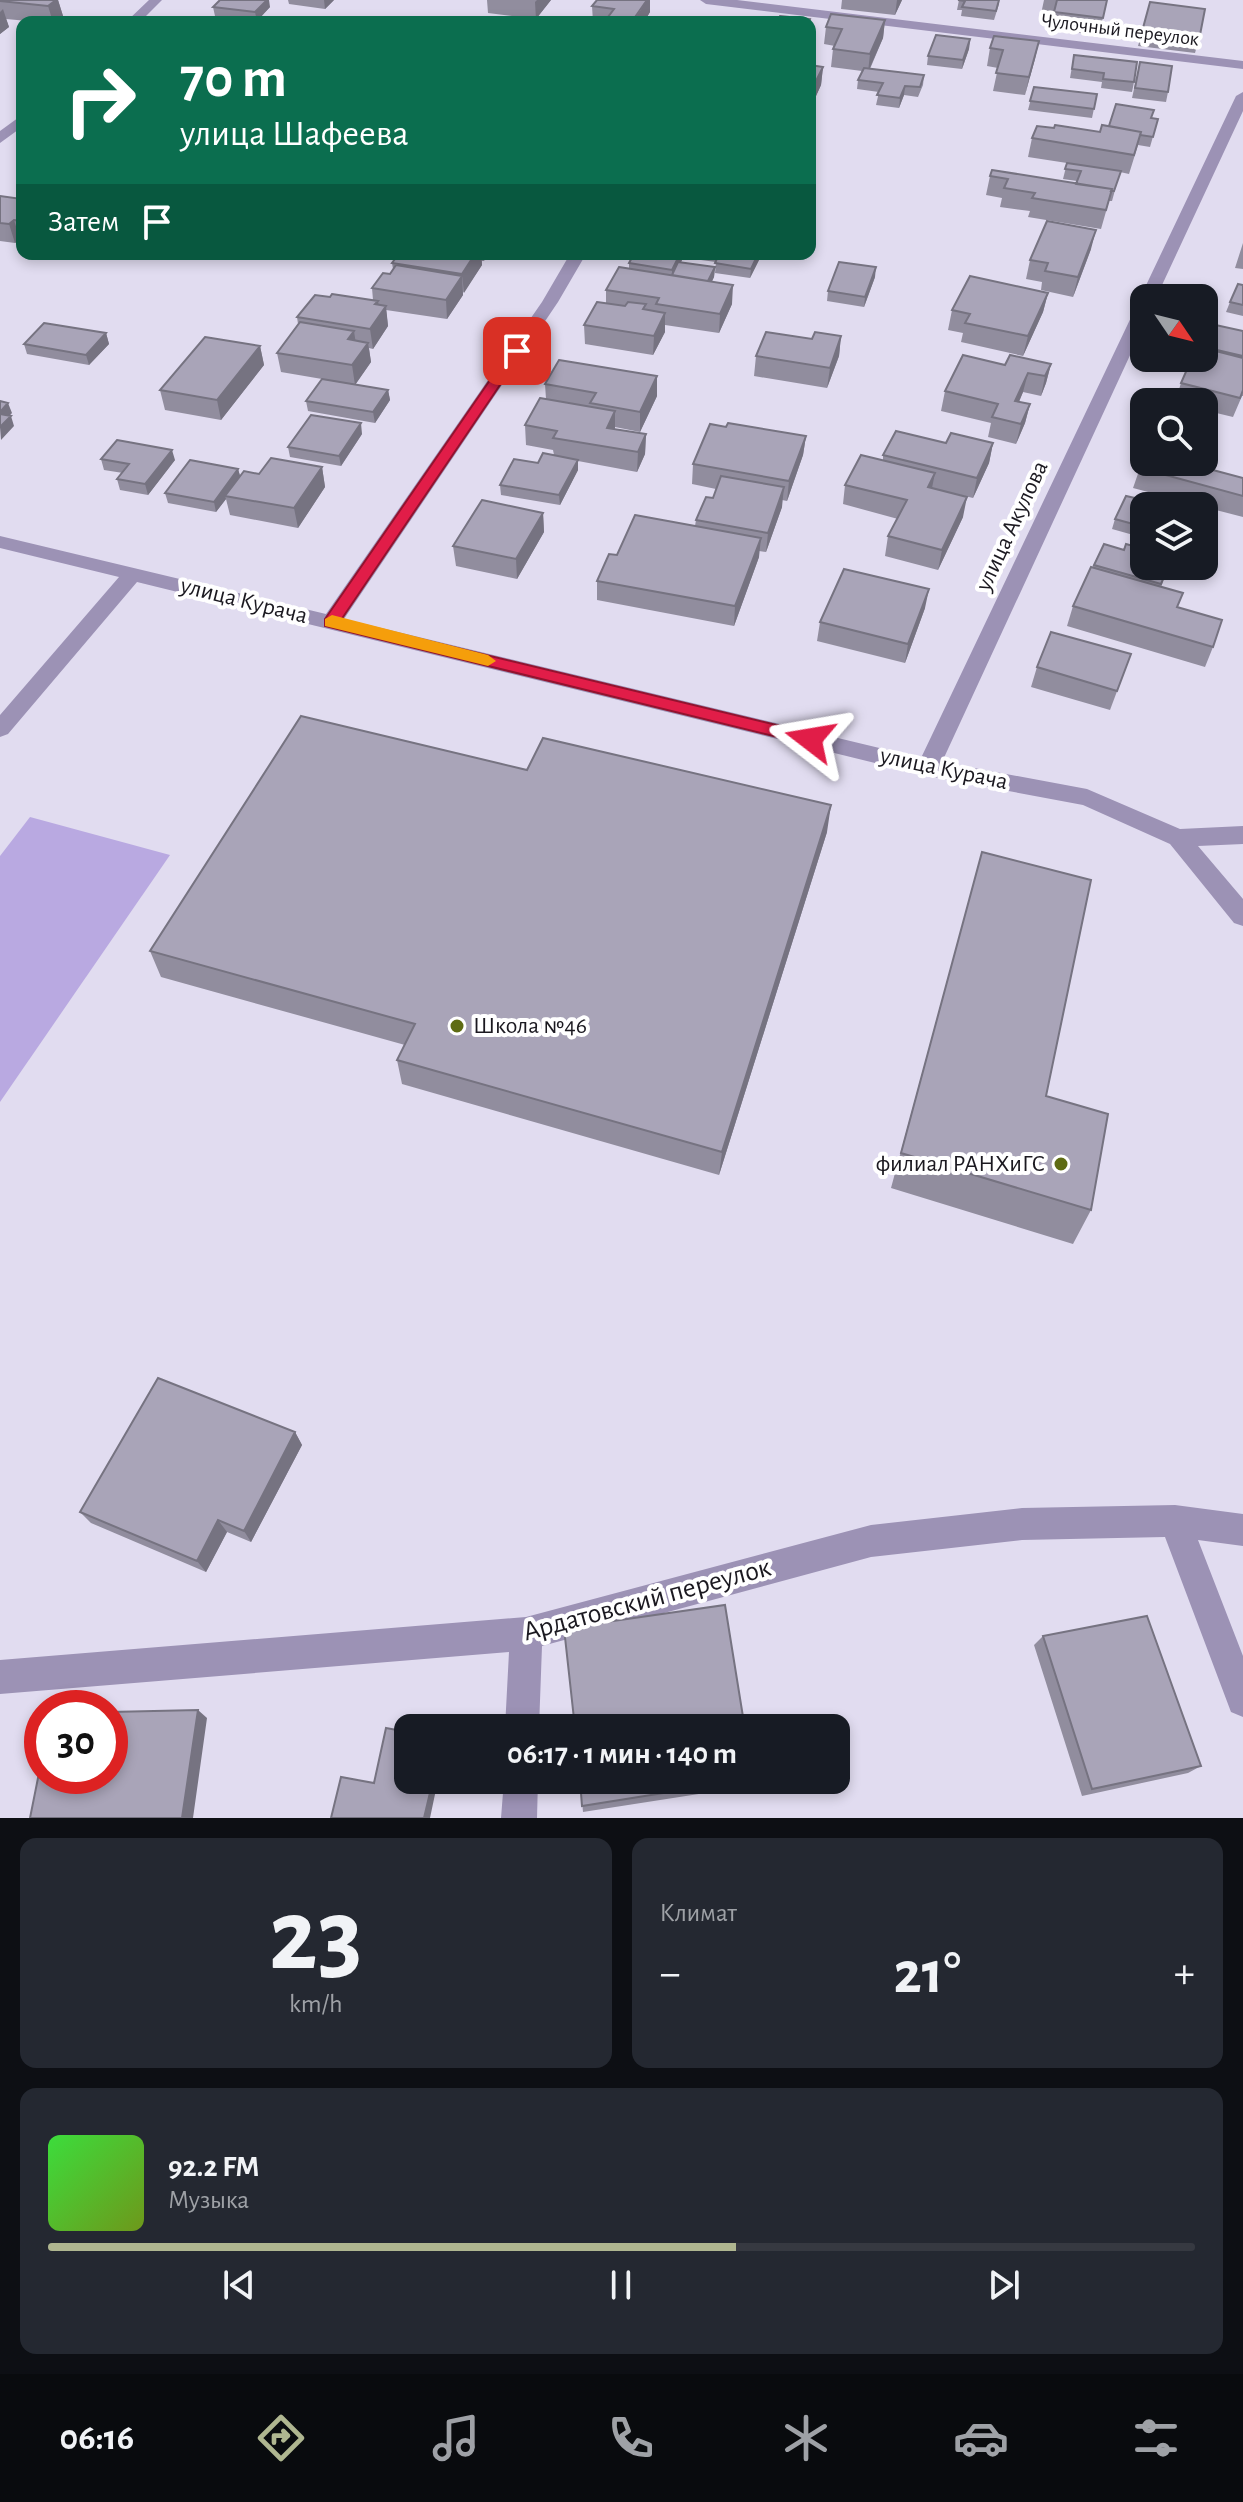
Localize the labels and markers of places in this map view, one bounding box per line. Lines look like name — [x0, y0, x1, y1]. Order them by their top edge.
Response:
pin — [483, 317, 551, 385]
place label: Школа №46 — [473, 1014, 587, 1038]
marker: Школа №46 — [448, 1017, 466, 1035]
place label: филиал РАНХиГС — [876, 1152, 1045, 1176]
marker: филиал РАНХиГС — [1052, 1155, 1070, 1173]

